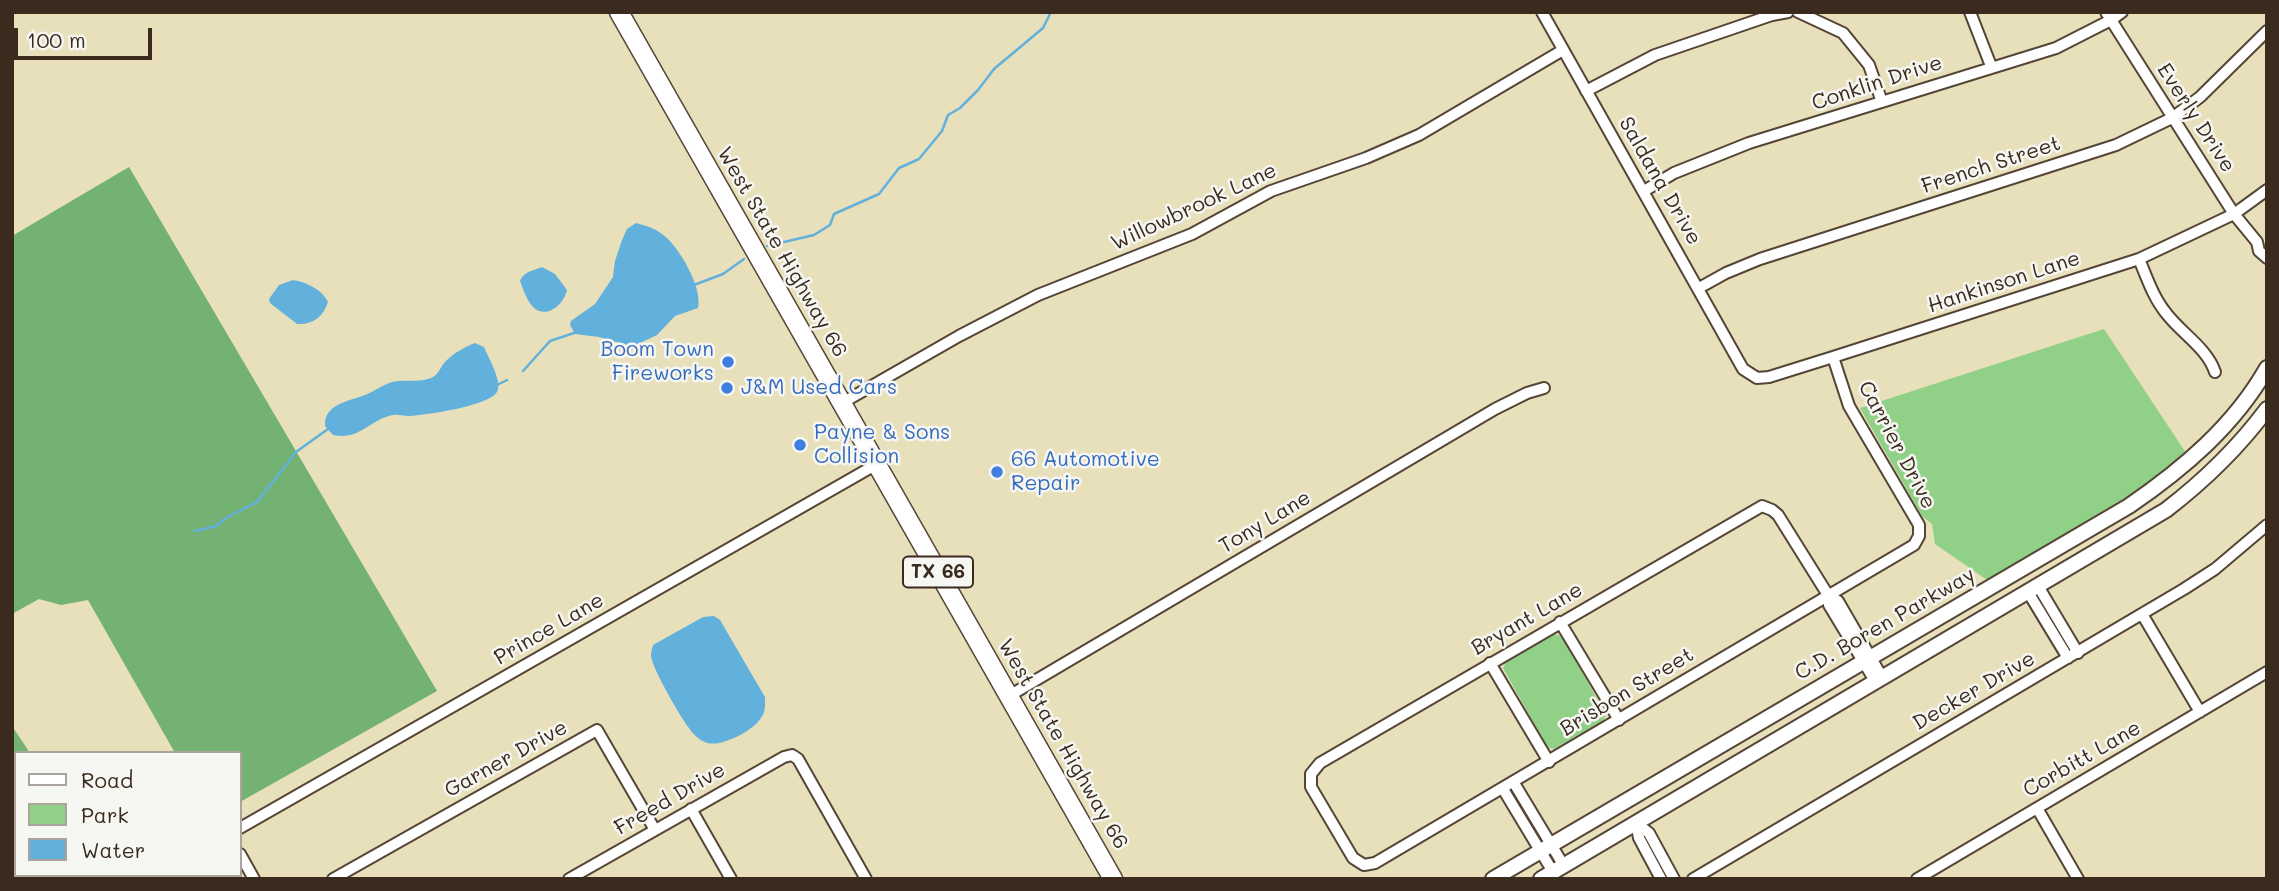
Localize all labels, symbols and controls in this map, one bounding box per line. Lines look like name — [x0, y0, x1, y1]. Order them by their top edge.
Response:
scale bar — [18, 14, 156, 58]
text: 100 m — [27, 26, 86, 53]
street label: Conklin Drive — [1809, 50, 1945, 116]
street label: Everly Drive — [2151, 59, 2241, 177]
street label: Saldana Drive — [1613, 113, 1707, 249]
street label: French Street — [1918, 131, 2064, 199]
street label: West State Highway 66 — [711, 142, 853, 362]
street label: Willowbrook Lane — [1107, 158, 1281, 256]
street label: Hankinson Lane — [1925, 245, 2083, 319]
place label: Boom Town Fireworks — [601, 337, 714, 387]
marker: Boom Town Fireworks — [720, 354, 736, 370]
place label: J&M Used Cars — [741, 375, 897, 401]
street label: Carrier Drive — [1853, 377, 1941, 513]
marker: J&M Used Cars — [719, 380, 735, 396]
place label: Payne & Sons Collision — [814, 420, 950, 470]
marker: Payne & Sons Collision — [792, 437, 808, 453]
place label: 66 Automotive Repair — [1011, 447, 1160, 497]
marker: 66 Automotive Repair — [989, 464, 1005, 480]
street label: Tony Lane — [1215, 485, 1315, 559]
road number: TX 66 — [903, 556, 973, 587]
street label: C.D. Boren Parkway — [1790, 562, 1980, 686]
street label: Bryant Lane — [1467, 577, 1587, 661]
street label: Prince Lane — [490, 588, 608, 670]
street label: West State Highway 66 — [992, 634, 1134, 854]
street label: Brisbon Street — [1556, 642, 1698, 742]
street label: Decker Drive — [1909, 646, 2039, 736]
street label: Garner Drive — [440, 715, 572, 803]
street label: Corbitt Lane — [2019, 715, 2145, 803]
legend — [14, 751, 242, 877]
street label: Freed Drive — [610, 757, 730, 841]
text: Road — [81, 766, 133, 793]
text: Park — [81, 801, 129, 828]
text: Water — [81, 836, 145, 863]

